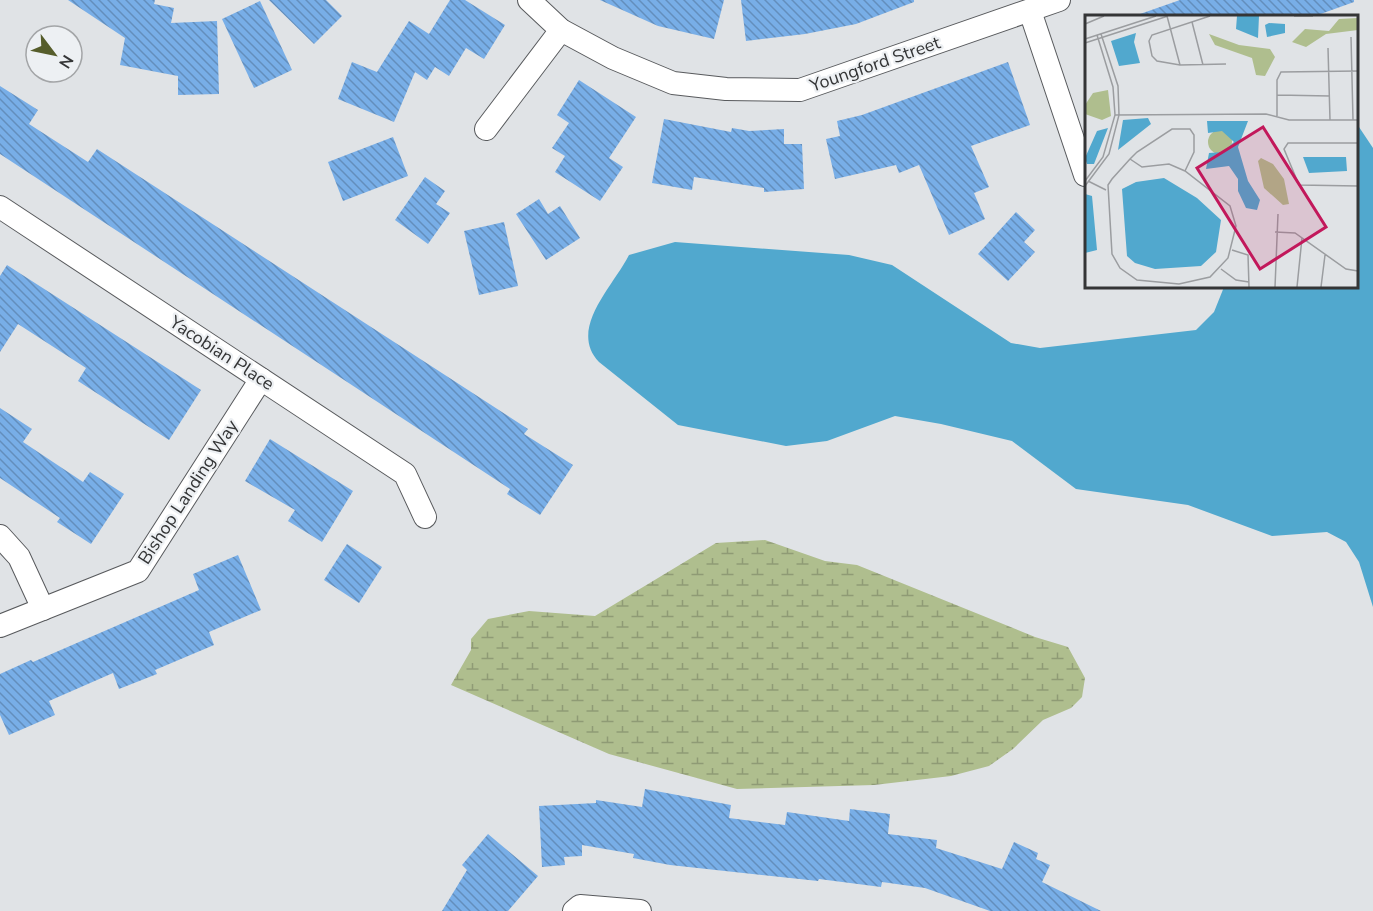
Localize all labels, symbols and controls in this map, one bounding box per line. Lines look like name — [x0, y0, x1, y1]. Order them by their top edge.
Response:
inset map — [1085, 15, 1358, 288]
north arrow — [24, 24, 84, 84]
street label: Youngford Street — [806, 30, 944, 98]
text: N — [53, 51, 78, 72]
street label: Yacobian Place — [164, 310, 279, 396]
street label: Bishop Landing Way — [132, 415, 244, 569]

